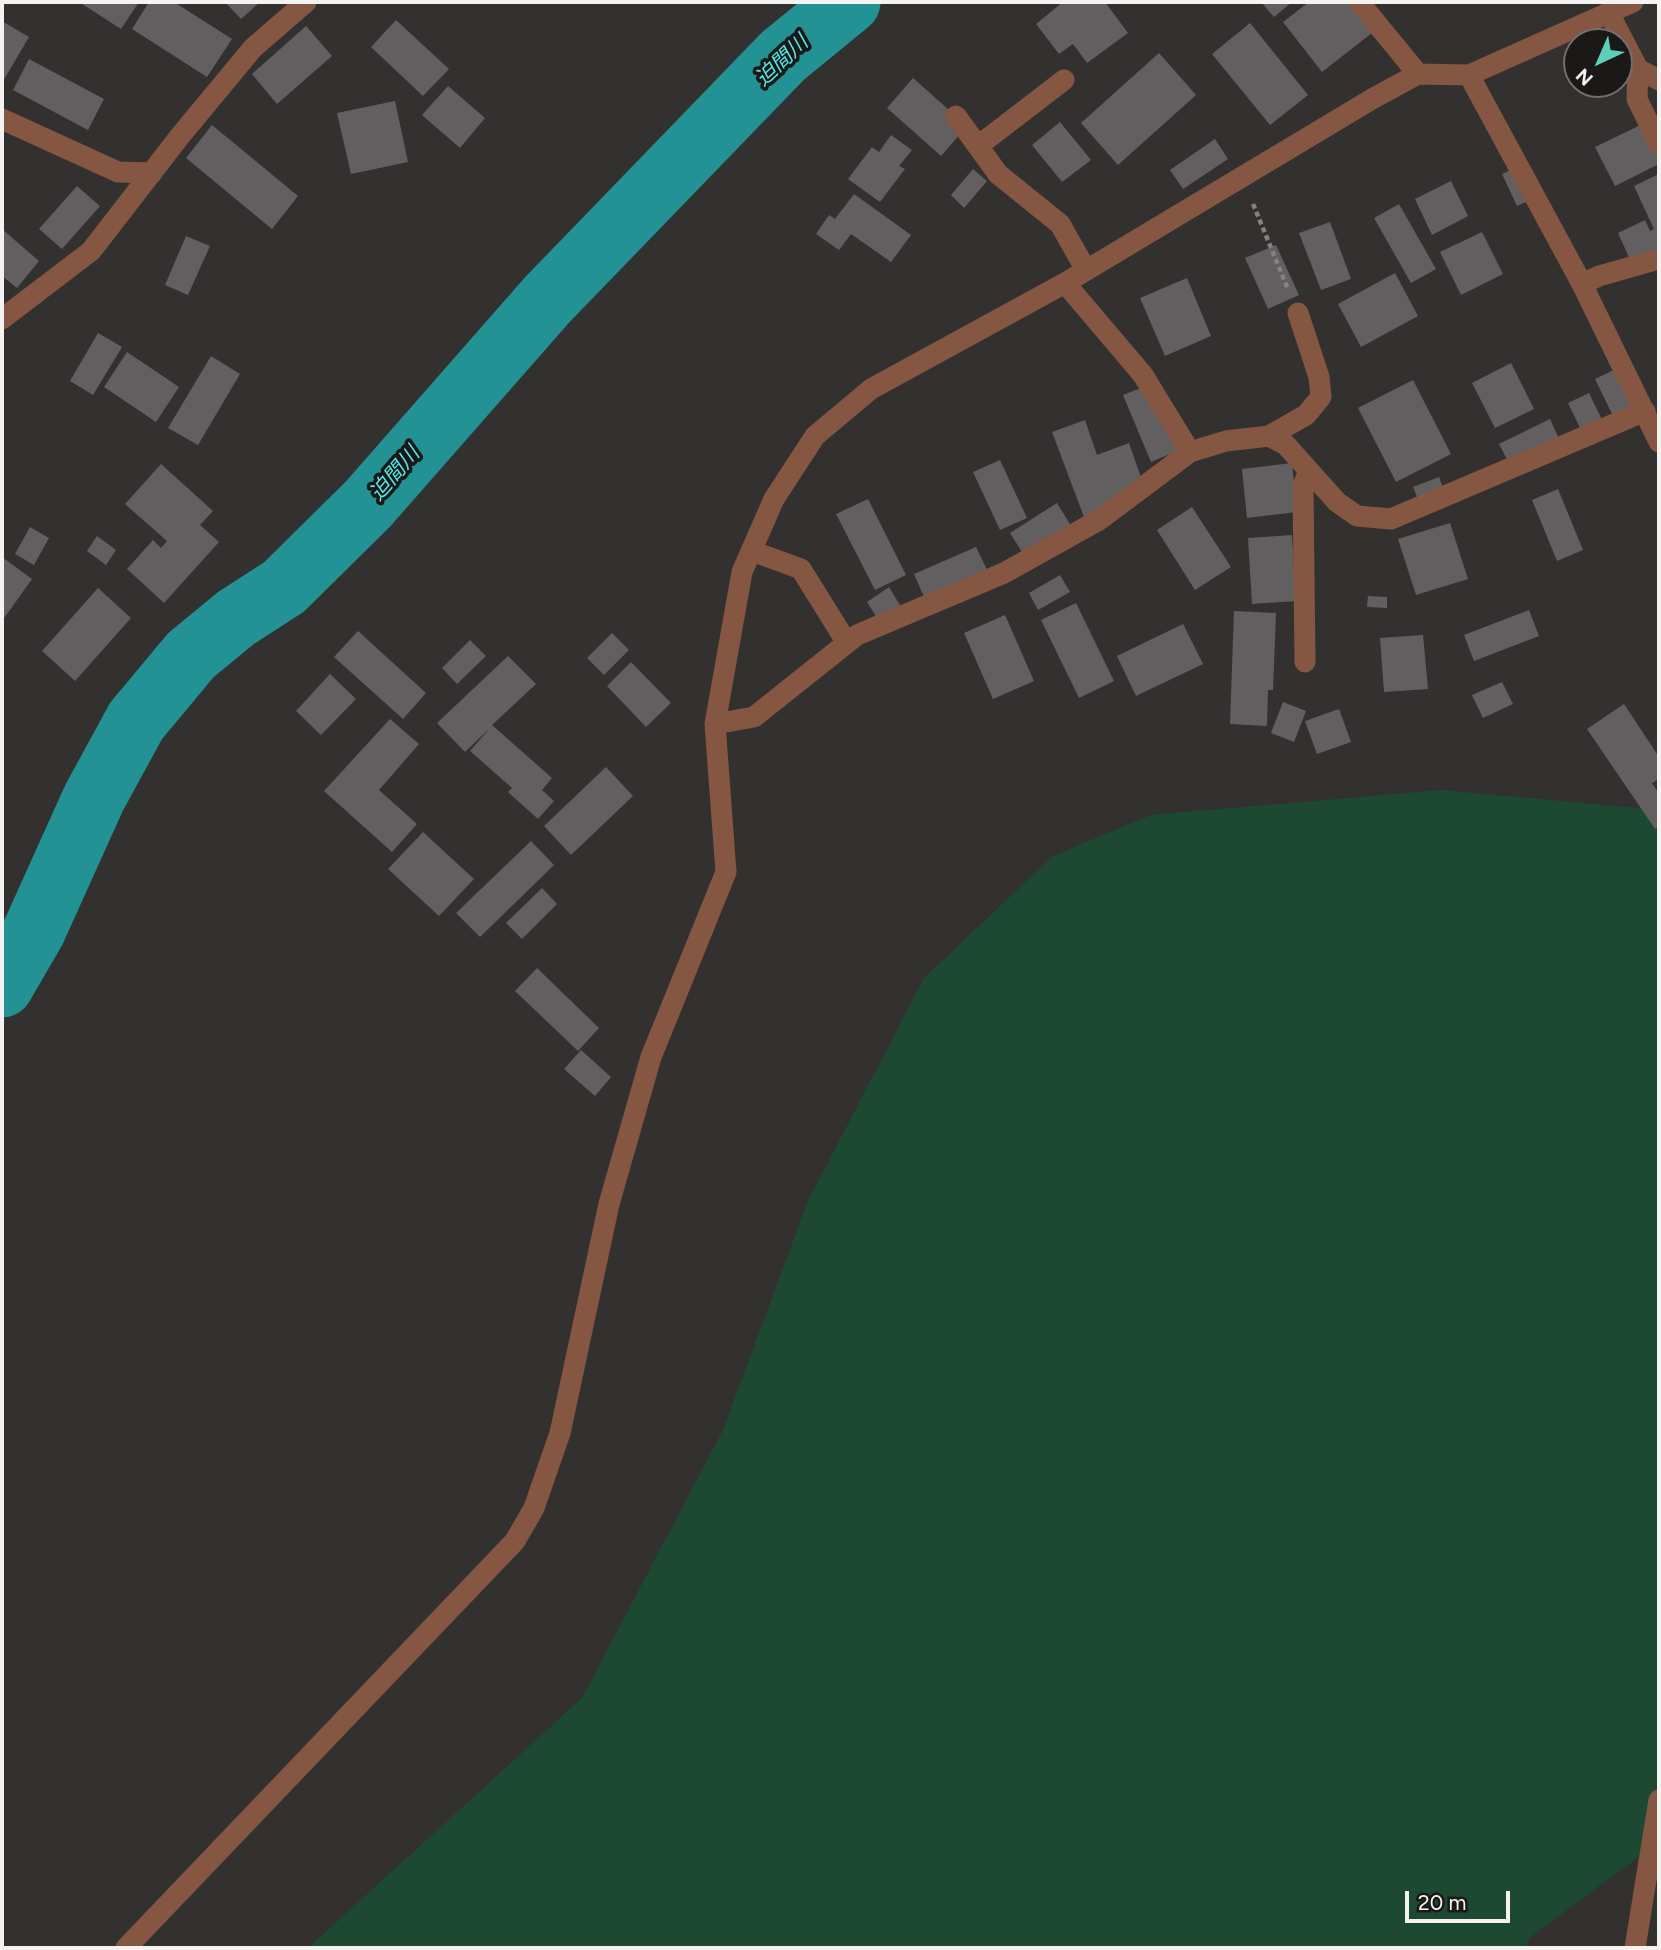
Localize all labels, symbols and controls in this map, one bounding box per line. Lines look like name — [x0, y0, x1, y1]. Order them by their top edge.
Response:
north arrow — [1563, 28, 1633, 98]
water label: 迫間川 — [750, 30, 814, 92]
text: N — [1571, 64, 1598, 90]
water label: 迫間川 — [365, 442, 425, 506]
scale bar — [1409, 1876, 1514, 1920]
text: 20 m — [1418, 1890, 1466, 1915]

